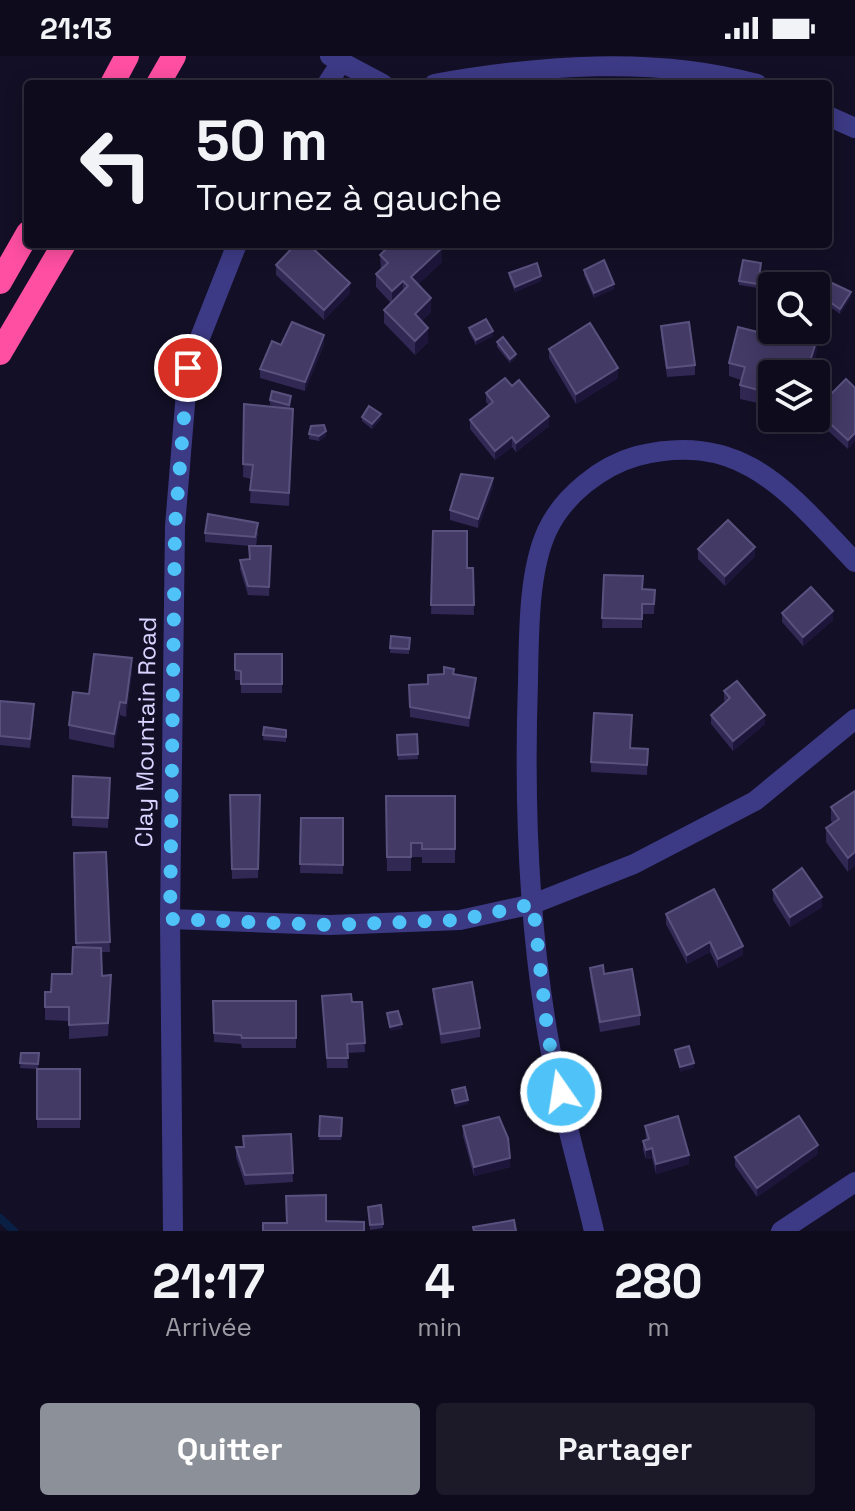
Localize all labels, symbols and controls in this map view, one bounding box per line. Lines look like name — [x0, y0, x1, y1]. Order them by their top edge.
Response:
text: 21:13 — [40, 9, 112, 48]
text: 50 m — [196, 105, 328, 176]
icon: left — [64, 112, 168, 216]
text: Tournez à gauche — [196, 175, 502, 221]
map controls — [758, 272, 830, 432]
button: search — [758, 272, 830, 344]
pin — [154, 334, 222, 402]
icon: arrive — [166, 346, 210, 390]
button: layers — [758, 360, 830, 432]
street label: Clay Mountain Road — [128, 616, 163, 848]
position arrow — [519, 1050, 603, 1134]
text: 21:17 — [152, 1251, 265, 1312]
text: 4 — [424, 1251, 455, 1312]
text: 280 — [614, 1251, 703, 1312]
text: Arrivée — [165, 1310, 252, 1344]
text: min — [417, 1310, 462, 1344]
text: m — [647, 1310, 670, 1344]
button: Quitter — [40, 1403, 420, 1495]
button: Partager — [436, 1403, 815, 1495]

